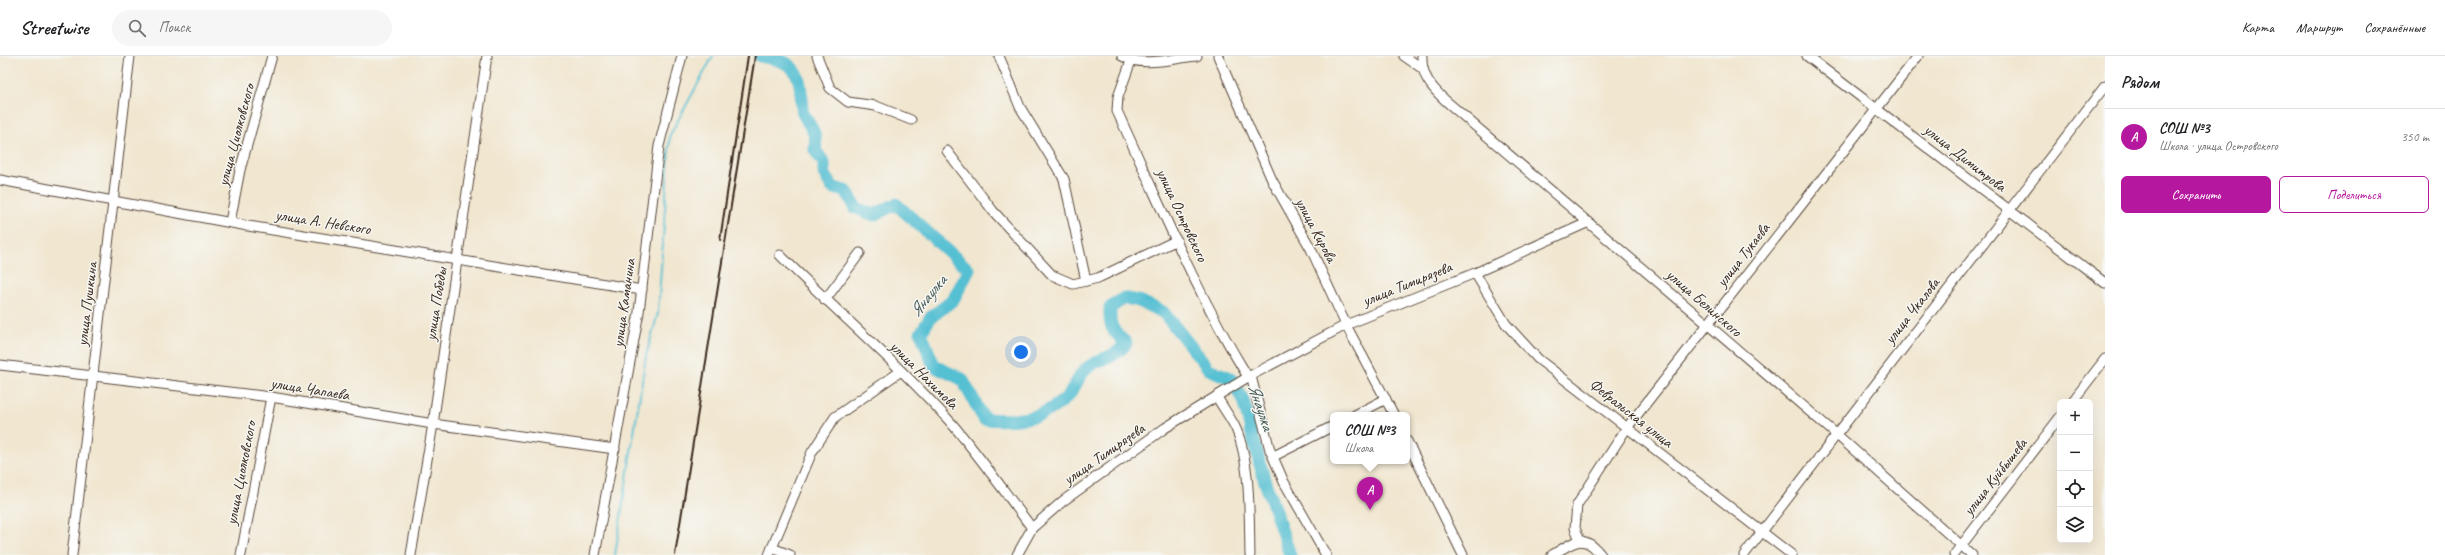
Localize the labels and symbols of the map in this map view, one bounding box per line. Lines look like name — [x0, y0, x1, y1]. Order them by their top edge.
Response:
street label: улица Циолковского — [212, 79, 260, 189]
street label: улица Димитрова — [1919, 119, 2011, 197]
street label: улица Островского — [1151, 164, 1213, 266]
street label: улица Кирова — [1290, 193, 1342, 267]
street label: улица А. Невского — [273, 204, 373, 240]
street label: улица Тукаева — [1711, 218, 1775, 292]
street label: улица Каманина — [608, 256, 640, 350]
street label: улица Тимирязева — [1358, 256, 1456, 311]
street label: улица Пушкина — [72, 259, 102, 348]
street label: улица Победы — [420, 264, 452, 343]
street label: улица Белинского — [1661, 264, 1747, 342]
water label: Янаулка — [905, 269, 952, 321]
street label: улица Чкалова — [1879, 273, 1945, 349]
street label: улица Нахимова — [885, 336, 963, 414]
your location — [1011, 342, 1031, 362]
street label: улица Чапаева — [268, 373, 352, 405]
street label: Февральская улица — [1585, 374, 1678, 453]
water label: Янаулка — [1243, 381, 1279, 435]
street label: улица Циолковского — [221, 417, 261, 528]
street label: улица Тимирязева — [1059, 418, 1150, 490]
street label: улица Куйбышева — [1958, 433, 2032, 520]
pin: A — [1357, 477, 1383, 510]

